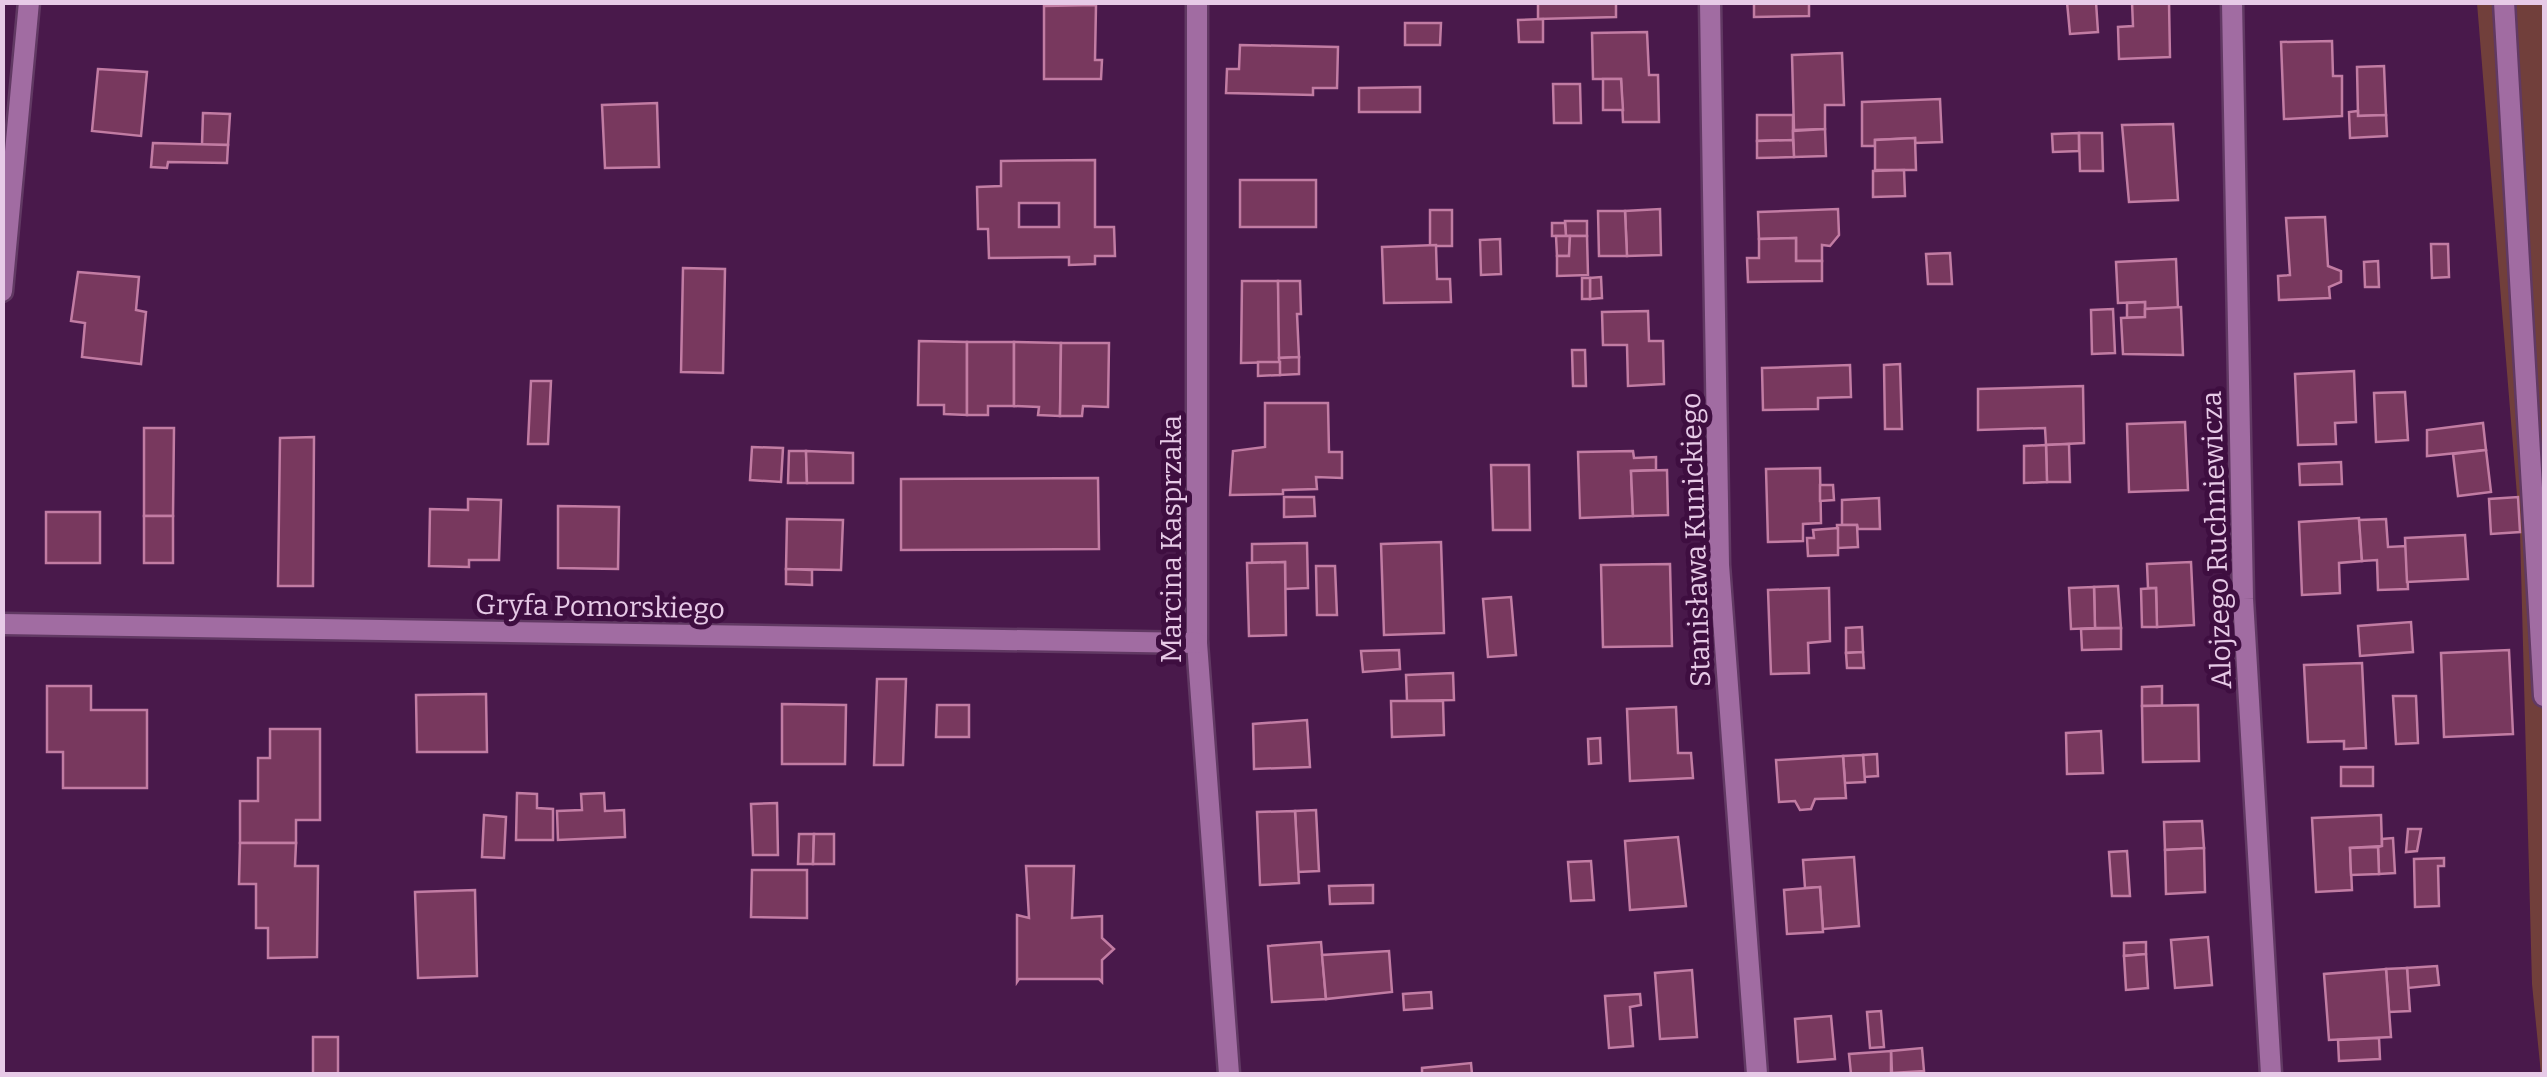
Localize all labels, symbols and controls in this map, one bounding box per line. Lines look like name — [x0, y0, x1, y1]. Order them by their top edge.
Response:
street label: Alojzego Ruchniewicza — [2195, 391, 2238, 689]
street label: Stanisława Kunickiego — [1674, 392, 1717, 688]
street label: Marcina Kasprzaka — [1155, 415, 1188, 663]
street label: Gryfa Pomorskiego — [475, 588, 725, 625]

